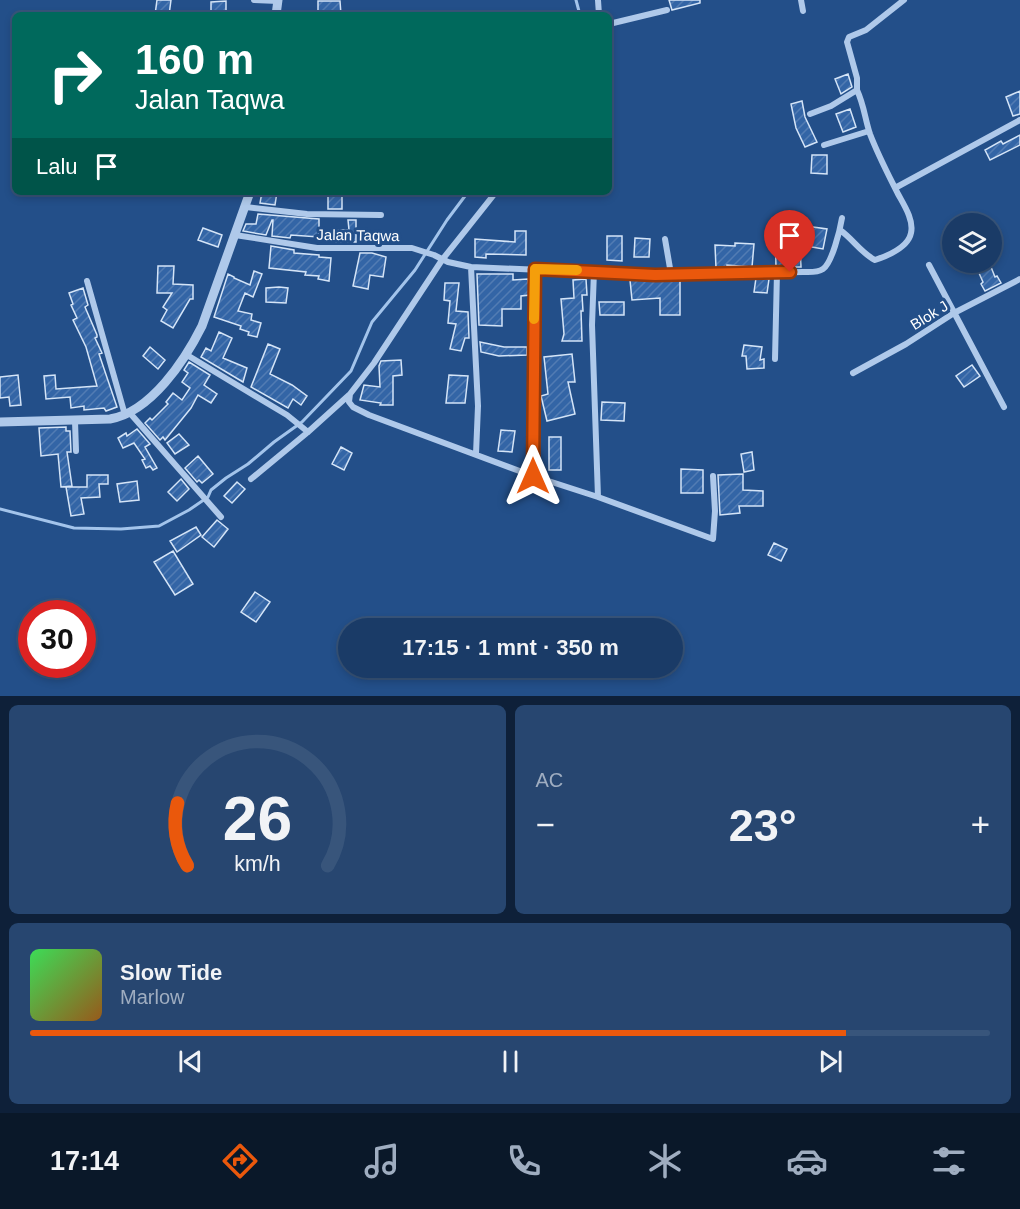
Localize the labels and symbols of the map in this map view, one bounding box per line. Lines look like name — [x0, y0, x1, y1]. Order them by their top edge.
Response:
pin — [764, 210, 815, 272]
street label: Jalan Taqwa — [316, 226, 400, 244]
street label: Blok J — [907, 297, 951, 333]
position arrow — [501, 444, 565, 508]
speed limit sign: 30 — [18, 600, 96, 678]

